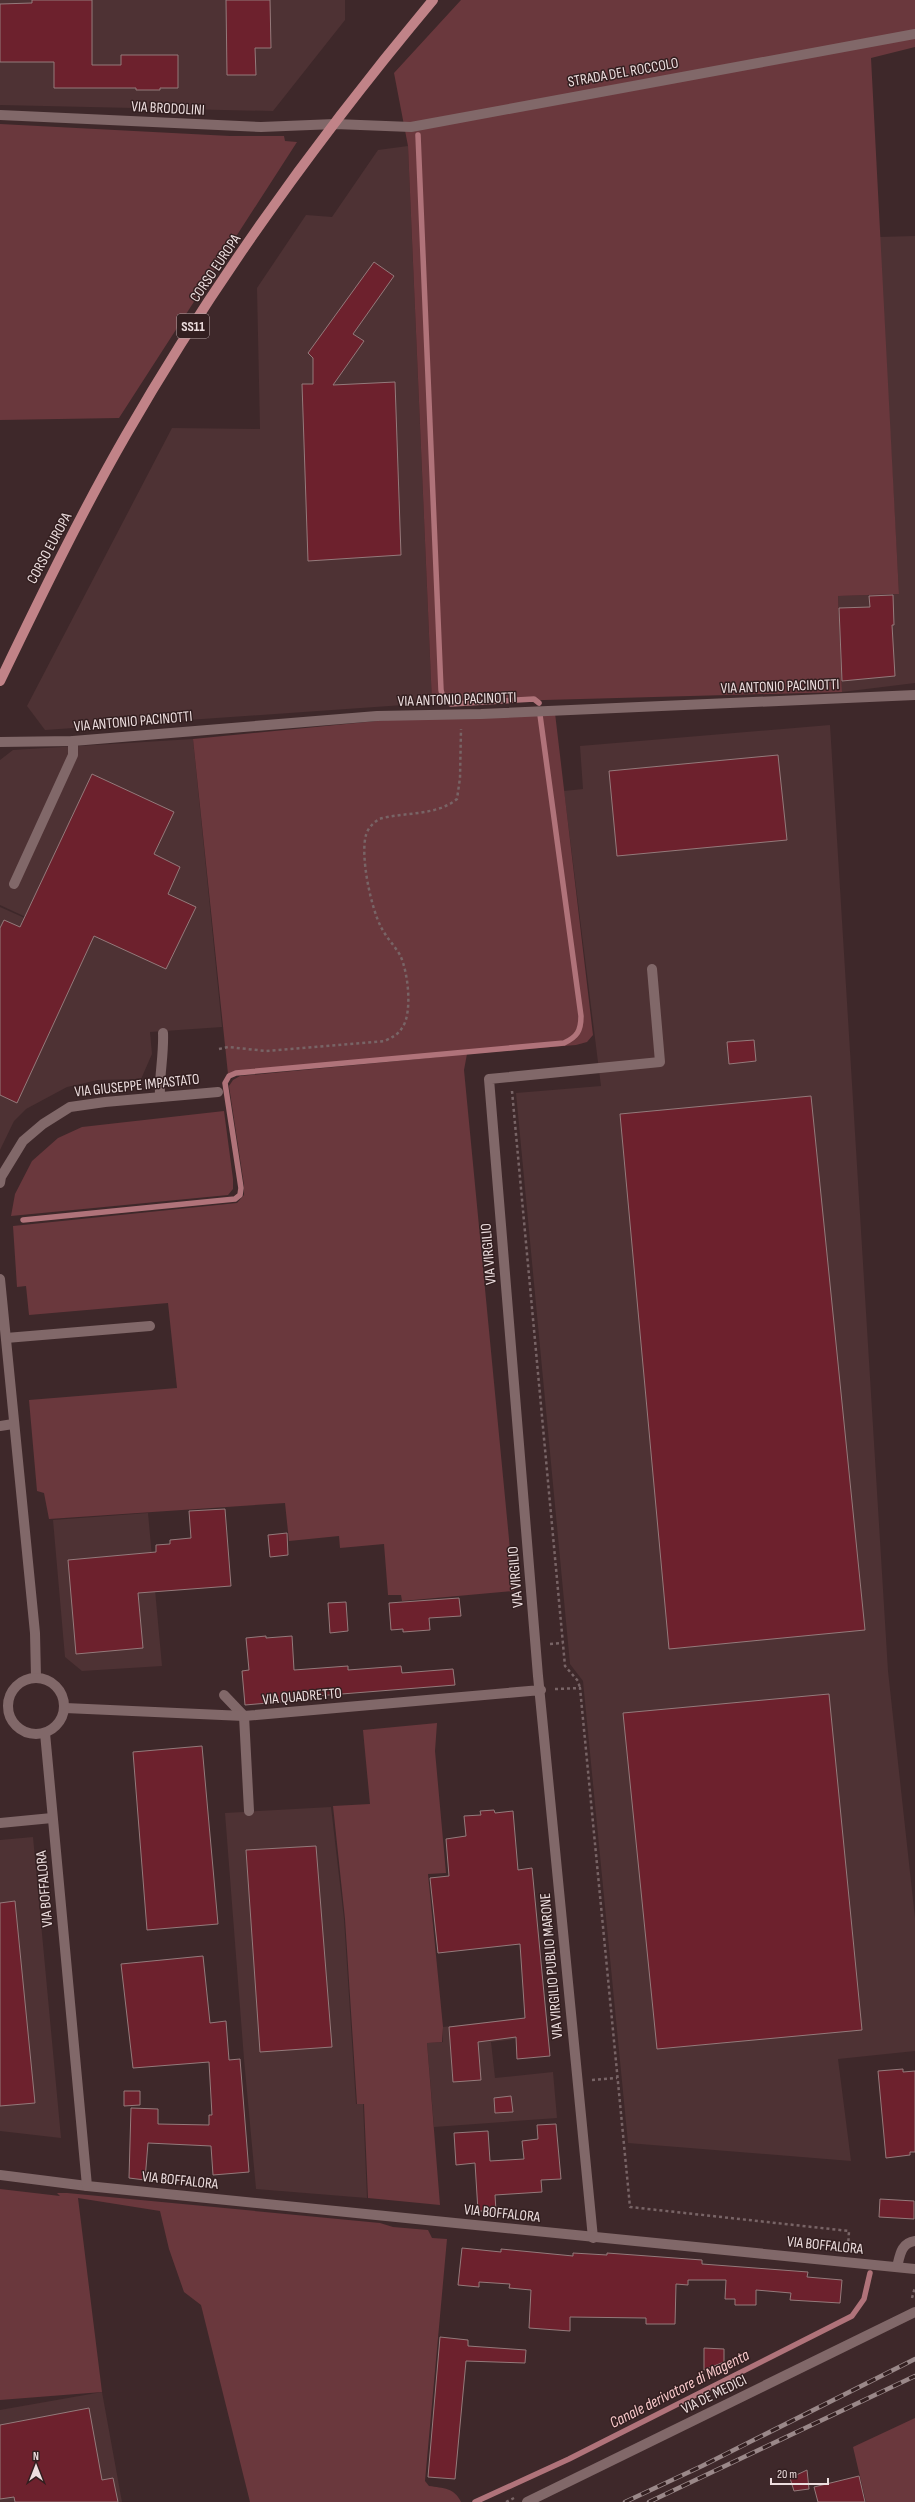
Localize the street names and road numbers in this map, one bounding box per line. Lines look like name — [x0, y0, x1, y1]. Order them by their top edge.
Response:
street label: STRADA DEL ROCCOLO — [566, 53, 680, 92]
street label: VIA BRODOLINI — [131, 97, 205, 120]
street label: CORSO EUROPA — [186, 230, 245, 306]
road number: SS11 — [177, 314, 209, 338]
street label: CORSO EUROPA — [23, 509, 76, 587]
street label: VIA ANTONIO PACINOTTI — [720, 675, 840, 698]
street label: VIA ANTONIO PACINOTTI — [397, 688, 517, 711]
street label: VIA ANTONIO PACINOTTI — [73, 707, 193, 736]
street label: VIA GIUSEPPE IMPASTATO — [74, 1069, 200, 1102]
street label: VIA VIRGILIO — [476, 1222, 501, 1286]
street label: VIA VIRGILIO — [503, 1545, 528, 1609]
street label: VIA QUADRETTO — [262, 1684, 343, 1709]
street label: VIA BOFFALORA — [32, 1849, 57, 1928]
street label: VIA VIRGILIO PUBLIO MARONE — [536, 1892, 567, 2040]
street label: VIA BOFFALORA — [141, 2167, 220, 2194]
street label: VIA BOFFALORA — [463, 2200, 542, 2227]
street label: VIA BOFFALORA — [786, 2232, 865, 2259]
street label: VIA DE MEDICI — [678, 2370, 750, 2418]

